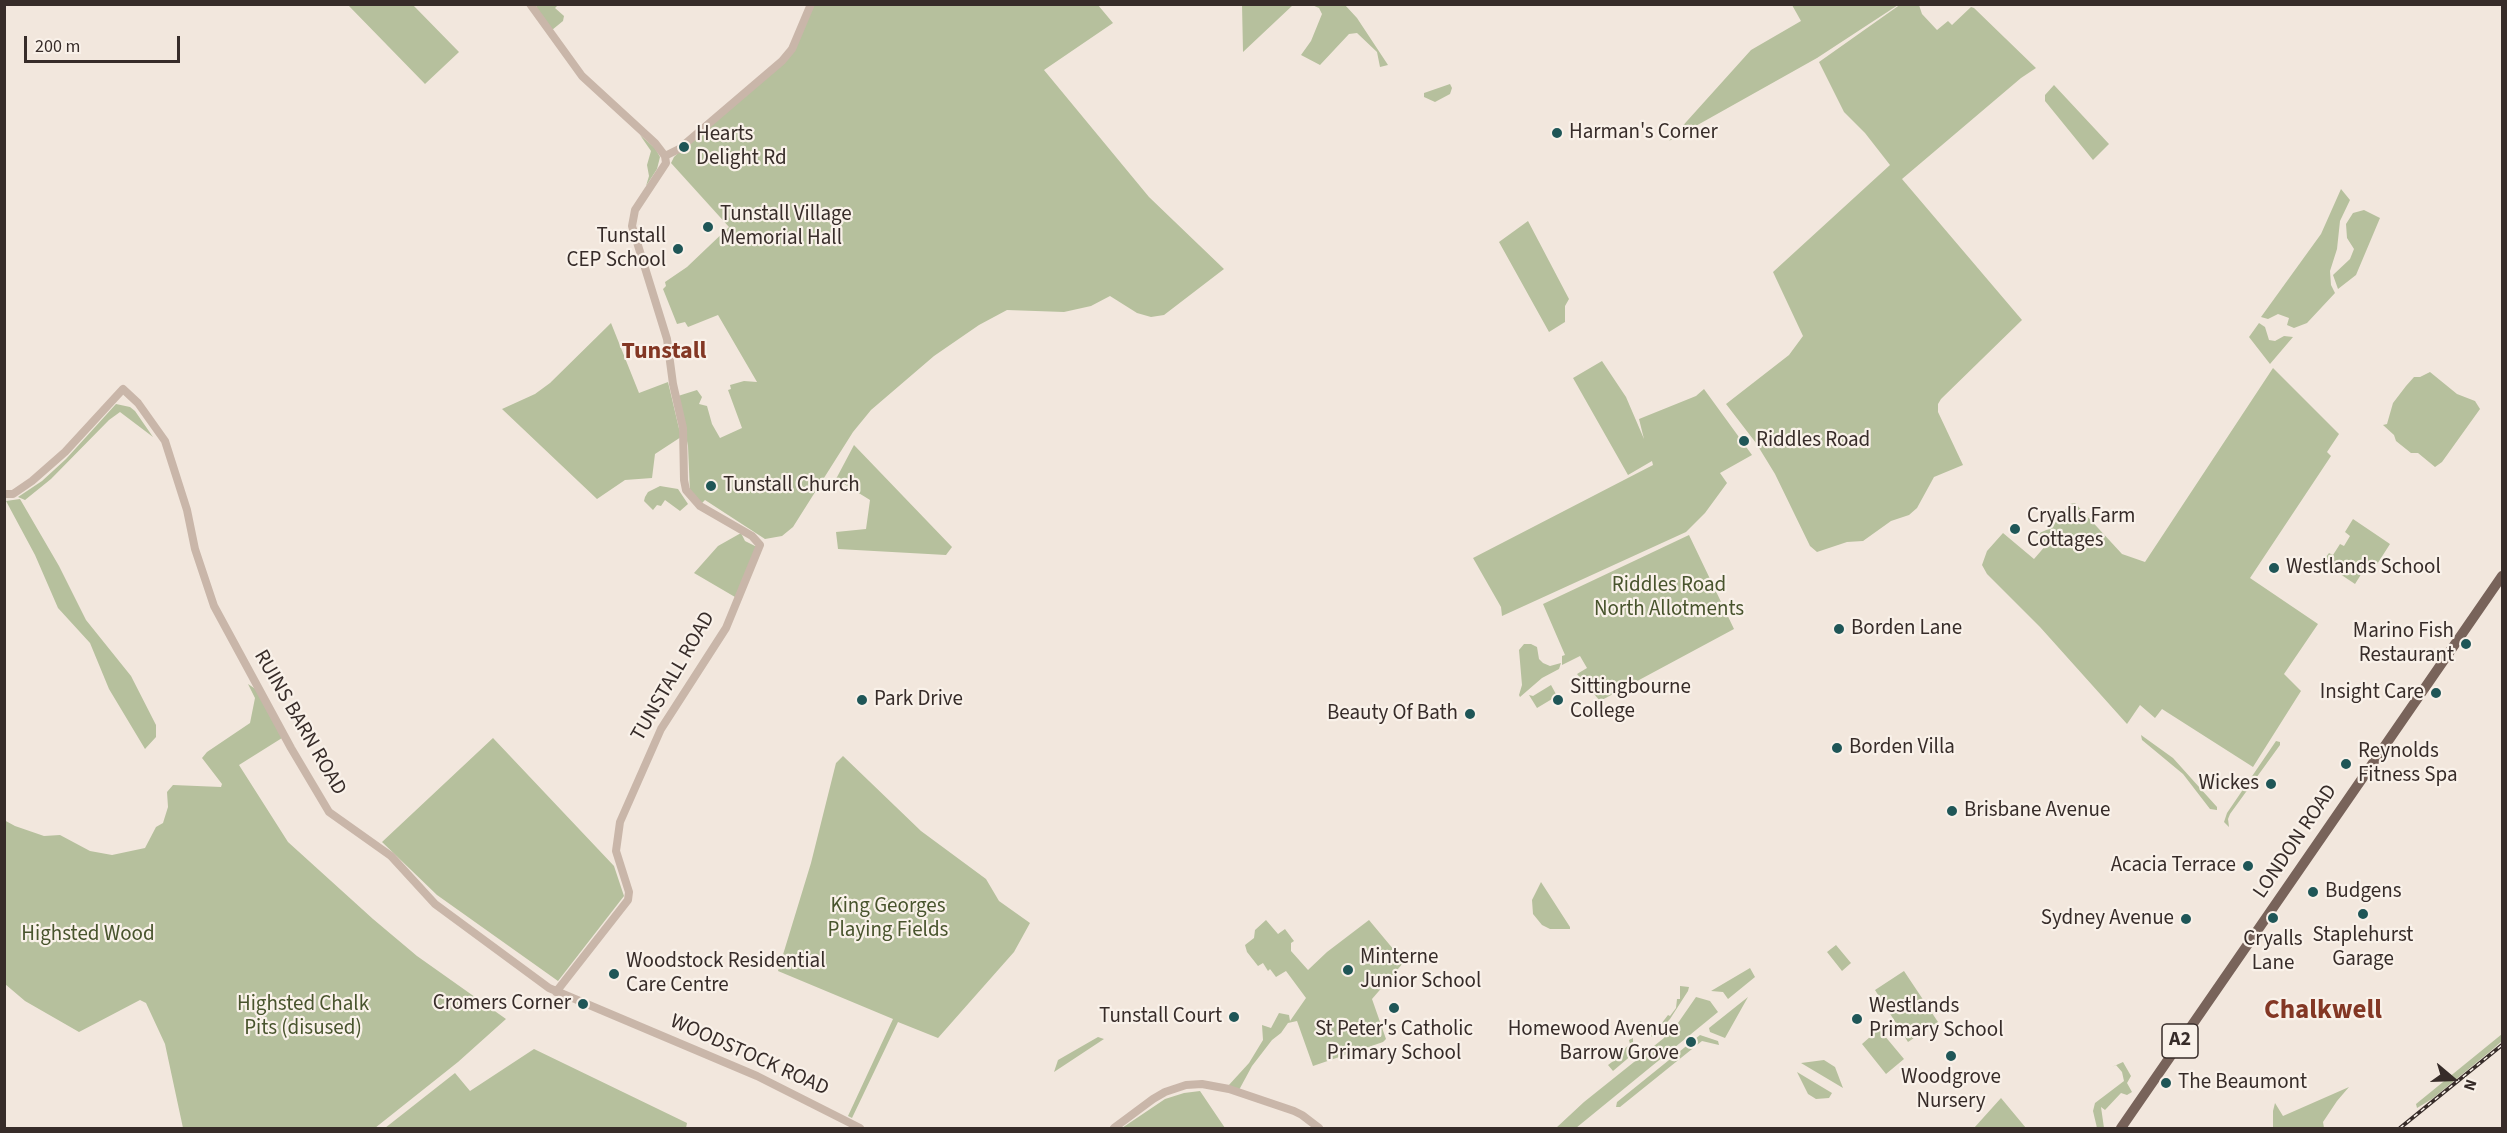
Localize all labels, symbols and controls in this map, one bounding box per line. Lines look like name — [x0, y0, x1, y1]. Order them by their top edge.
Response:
scale bar — [27, 24, 183, 62]
text: 200 m — [35, 34, 80, 59]
place label: Harman's Corner — [1569, 120, 1718, 146]
place label: Hearts Delight Rd — [696, 122, 787, 172]
marker: Harman's Corner — [1550, 126, 1564, 140]
marker: Hearts Delight Rd — [677, 140, 691, 154]
place label: Tunstall Village Memorial Hall — [720, 202, 852, 252]
marker: Tunstall Village Memorial Hall — [701, 220, 715, 234]
place label: Tunstall CEP School — [567, 224, 666, 274]
marker: Tunstall CEP School — [671, 242, 685, 256]
district label: Tunstall — [622, 339, 706, 367]
place label: Riddles Road — [1756, 428, 1870, 454]
marker: Riddles Road — [1737, 434, 1751, 448]
place label: Tunstall Church — [723, 473, 860, 499]
marker: Tunstall Church — [704, 479, 718, 493]
place label: Cryalls Farm Cottages — [2027, 504, 2135, 554]
marker: Cryalls Farm Cottages — [2008, 522, 2022, 536]
place label: Westlands School — [2286, 555, 2441, 581]
marker: Westlands School — [2267, 561, 2281, 575]
park label: Riddles Road North Allotments — [1594, 573, 1744, 623]
street label: TUNSTALL ROAD — [627, 608, 721, 746]
place label: Borden Lane — [1851, 616, 1962, 642]
place label: Marino Fish Restaurant — [2353, 619, 2454, 669]
marker: Borden Lane — [1832, 622, 1846, 636]
marker: Marino Fish Restaurant — [2459, 637, 2473, 651]
street label: RUINS BARN ROAD — [247, 646, 351, 800]
place label: Sittingbourne College — [1570, 675, 1691, 725]
place label: Insight Care — [2320, 680, 2424, 706]
marker: Insight Care — [2429, 686, 2443, 700]
place label: Park Drive — [874, 687, 963, 713]
marker: Park Drive — [855, 693, 869, 707]
marker: Sittingbourne College — [1551, 693, 1565, 707]
place label: Beauty Of Bath — [1327, 701, 1458, 727]
marker: Beauty Of Bath — [1463, 707, 1477, 721]
place label: Borden Villa — [1849, 735, 1955, 761]
place label: Reynolds Fitness Spa — [2358, 739, 2458, 789]
marker: Borden Villa — [1830, 741, 1844, 755]
marker: Reynolds Fitness Spa — [2339, 757, 2353, 771]
place label: Wickes — [2199, 771, 2259, 797]
marker: Wickes — [2264, 777, 2278, 791]
street label: LONDON ROAD — [2249, 780, 2343, 904]
place label: Brisbane Avenue — [1964, 798, 2110, 824]
marker: Brisbane Avenue — [1945, 804, 1959, 818]
place label: Acacia Terrace — [2111, 853, 2236, 879]
marker: Acacia Terrace — [2241, 859, 2255, 873]
place label: Budgens — [2325, 879, 2401, 905]
marker: Budgens — [2306, 885, 2320, 899]
park label: King Georges Playing Fields — [828, 894, 948, 944]
place label: Sydney Avenue — [2041, 906, 2174, 932]
marker: Staplehurst Garage — [2356, 907, 2370, 921]
marker: Cryalls Lane — [2266, 911, 2280, 925]
marker: Sydney Avenue — [2179, 912, 2193, 926]
park label: Highsted Wood — [21, 922, 155, 948]
place label: Staplehurst Garage — [2313, 923, 2413, 973]
place label: Cryalls Lane — [2243, 927, 2303, 977]
place label: Minterne Junior School — [1360, 945, 1481, 995]
place label: Woodstock Residential Care Centre — [626, 949, 826, 999]
marker: Minterne Junior School — [1341, 963, 1355, 977]
marker: Woodstock Residential Care Centre — [607, 967, 621, 981]
place label: Cromers Corner — [433, 991, 571, 1017]
park label: Highsted Chalk Pits (disused) — [237, 992, 369, 1042]
place label: Westlands Primary School — [1869, 994, 2003, 1044]
district label: Chalkwell — [2264, 996, 2382, 1028]
marker: Cromers Corner — [576, 997, 590, 1011]
marker: St Peter's Catholic Primary School — [1387, 1001, 1401, 1015]
place label: Tunstall Court — [1099, 1004, 1222, 1030]
street label: WOODSTOCK ROAD — [666, 1010, 832, 1102]
marker: Tunstall Court — [1227, 1010, 1241, 1024]
marker: Westlands Primary School — [1850, 1012, 1864, 1026]
place label: St Peter's Catholic Primary School — [1315, 1017, 1473, 1067]
place label: Homewood Avenue Barrow Grove — [1508, 1017, 1679, 1067]
road number: A2 — [2162, 1024, 2198, 1058]
marker: Homewood Avenue Barrow Grove — [1684, 1035, 1698, 1049]
marker: Woodgrove Nursery — [1944, 1049, 1958, 1063]
north arrow — [2423, 1049, 2483, 1109]
place label: Woodgrove Nursery — [1901, 1065, 2001, 1115]
place label: The Beaumont — [2178, 1070, 2307, 1096]
marker: The Beaumont — [2159, 1076, 2173, 1090]
text: N — [2458, 1076, 2482, 1093]

